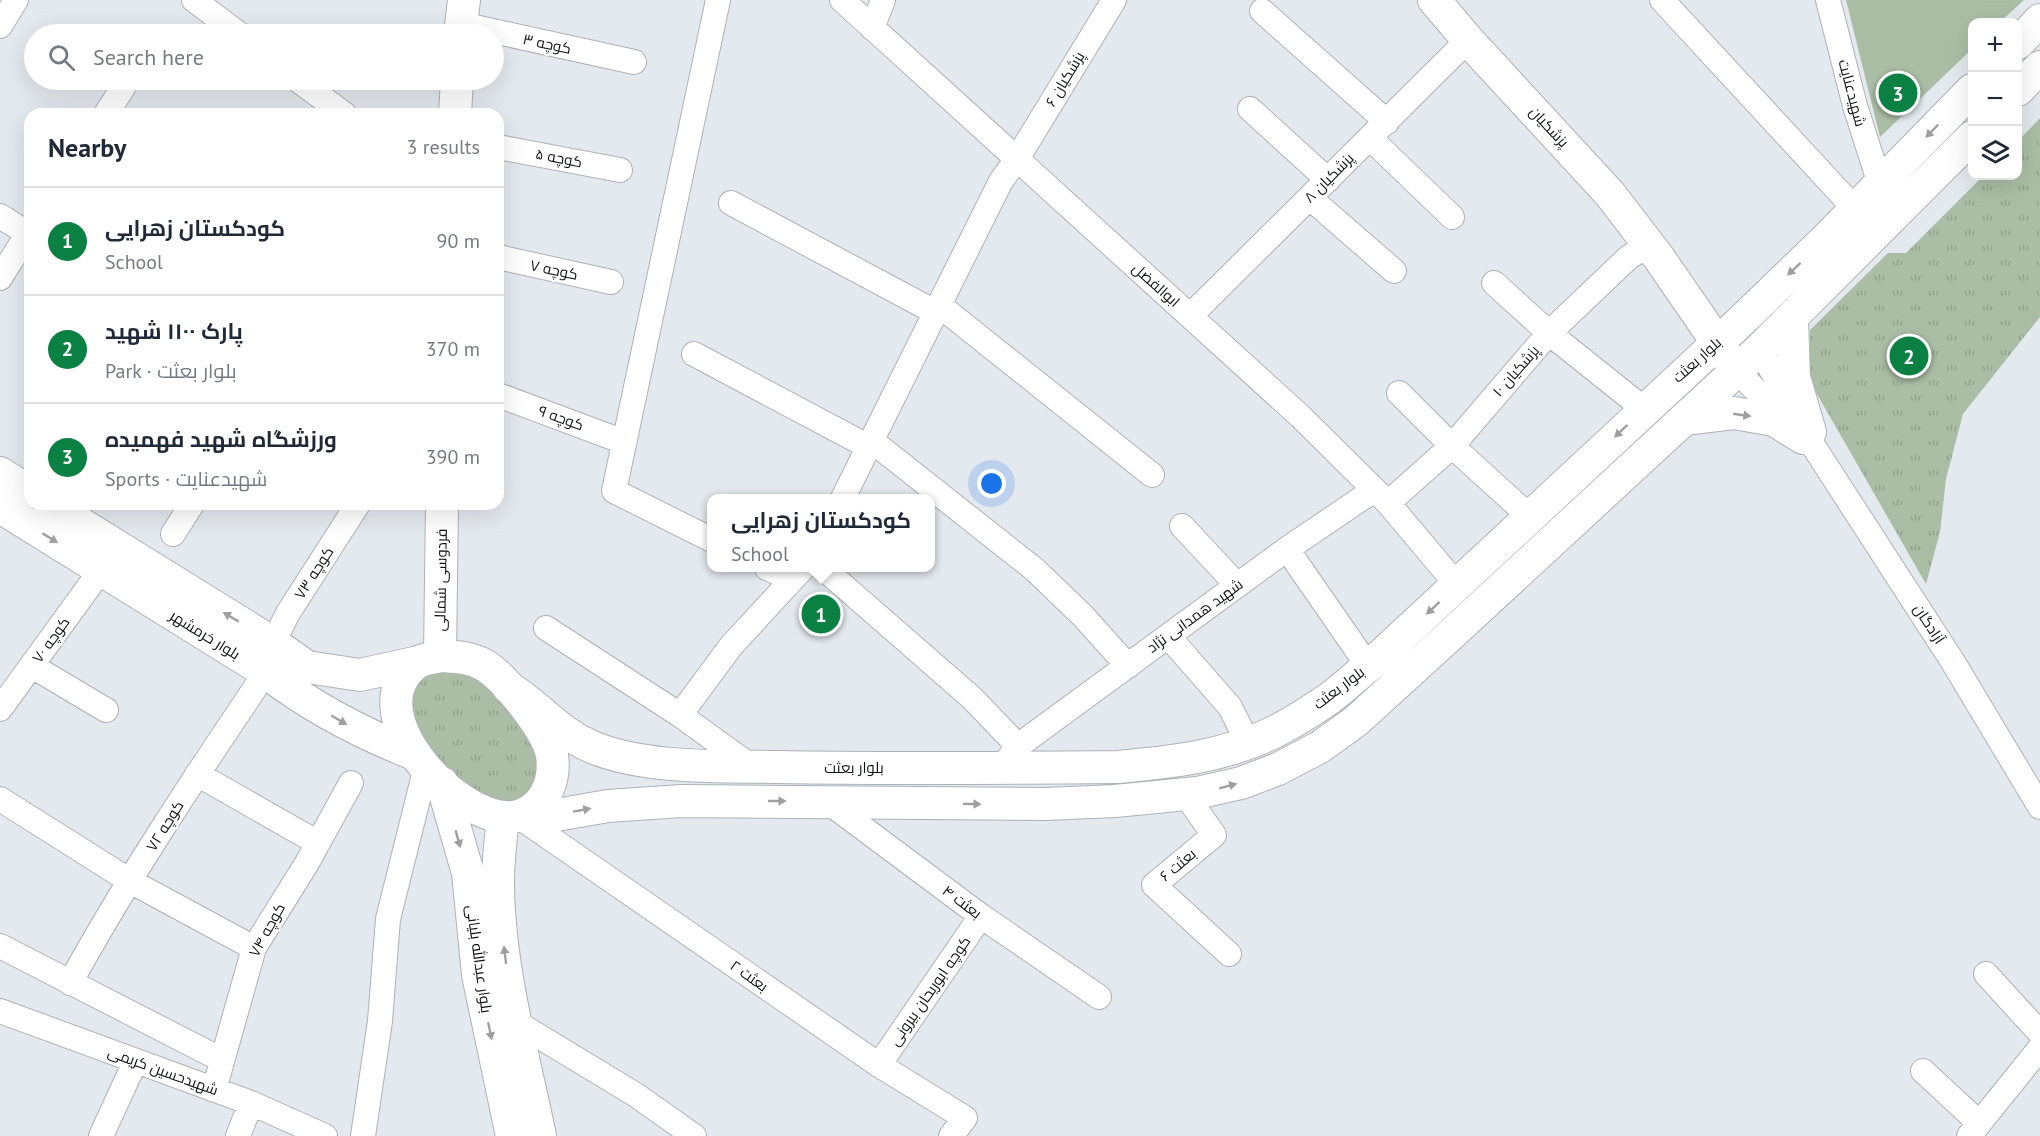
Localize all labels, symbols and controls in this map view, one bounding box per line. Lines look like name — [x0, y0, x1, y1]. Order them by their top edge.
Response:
map controls — [1968, 18, 2022, 180]
button: + — [1968, 18, 2022, 72]
search box — [24, 24, 504, 90]
street label: کوچه ۳ — [521, 29, 573, 59]
icon: search — [45, 41, 78, 74]
text: Search here — [93, 43, 204, 71]
street label: پزشکیان ۶ — [1041, 48, 1089, 110]
street label: شهیدعنایت — [1833, 57, 1871, 129]
pin: 3 — [1878, 70, 1918, 116]
button: − — [1968, 72, 2022, 126]
street label: پزشکیان — [1525, 102, 1573, 152]
one-way arrow — [1925, 124, 1939, 138]
button: layers — [1968, 126, 2022, 180]
text: Nearby — [48, 131, 126, 164]
text: 3 results — [407, 134, 480, 160]
street label: کوچه ۵ — [534, 144, 584, 172]
street label: پزشکیان ۸ — [1300, 149, 1358, 207]
text: کودکستان زهرایی — [105, 214, 285, 242]
text: 1 — [62, 228, 73, 254]
text: 90 m — [437, 228, 480, 254]
text: School — [105, 249, 163, 275]
street label: کوچه ۷ — [528, 255, 580, 285]
street label: ابوالفضل — [1128, 258, 1184, 312]
one-way arrow — [1786, 262, 1801, 276]
text: پارک ۱۱۰۰ شهید — [105, 317, 243, 345]
street label: بلوار بعثت — [1668, 333, 1725, 387]
pin: 2 — [1890, 334, 1928, 378]
text: 2 — [62, 336, 73, 362]
text: 370 m — [426, 336, 480, 362]
street label: پزشکیان ۱۰ — [1488, 341, 1544, 401]
text: Park · بلوار بعثت — [105, 358, 237, 384]
street label: کوچه ۹ — [536, 401, 586, 435]
one-way arrow — [1732, 410, 1751, 419]
one-way arrow — [1613, 424, 1628, 438]
text: ورزشگاه شهید فهمیده — [105, 425, 337, 453]
text: 3 — [62, 444, 73, 470]
text: 390 m — [426, 444, 480, 470]
text: Sports · شهیدعنایت — [105, 466, 267, 492]
your location — [977, 469, 1006, 498]
popup — [707, 494, 935, 572]
text: کودکستان زهرایی — [731, 506, 911, 534]
street label: فردوسی شمالی — [430, 528, 452, 632]
one-way arrow — [42, 532, 58, 543]
text: School — [731, 541, 789, 567]
street label: کوچه ۷۳ — [290, 543, 338, 603]
street label: شهید همدانی نژاد — [1143, 574, 1247, 658]
pin: 1 — [802, 592, 840, 636]
one-way arrow — [1426, 600, 1440, 614]
street label: آزادگان — [1909, 600, 1949, 648]
street label: بلوار خرمشهر — [165, 605, 244, 664]
one-way arrow — [223, 611, 239, 622]
street label: کوچه ۷۰ — [28, 613, 74, 667]
street label: بلوار بعثت — [1309, 662, 1368, 713]
one-way arrow — [331, 715, 347, 726]
street label: بلوار بعثت — [824, 758, 884, 777]
one-way arrow — [1219, 780, 1238, 790]
one-way arrow — [767, 796, 786, 806]
street label: کوچه ۷۲ — [142, 797, 188, 855]
one-way arrow — [962, 799, 981, 809]
one-way arrow — [573, 805, 592, 814]
one-way arrow — [454, 830, 463, 848]
street label: بعثت ۶ — [1156, 844, 1200, 885]
street label: بعثت ۴ — [939, 881, 986, 922]
street label: کوچه ۷۴ — [244, 900, 290, 960]
street label: بلوار عبدالله بلیانی — [462, 904, 496, 1014]
street label: کوچه ابوریحان بیرونی — [885, 932, 975, 1050]
one-way arrow — [500, 945, 509, 964]
street label: بعثت ۲ — [727, 956, 772, 995]
one-way arrow — [486, 1022, 495, 1041]
street label: شهیدحسین کریمی — [105, 1042, 221, 1100]

